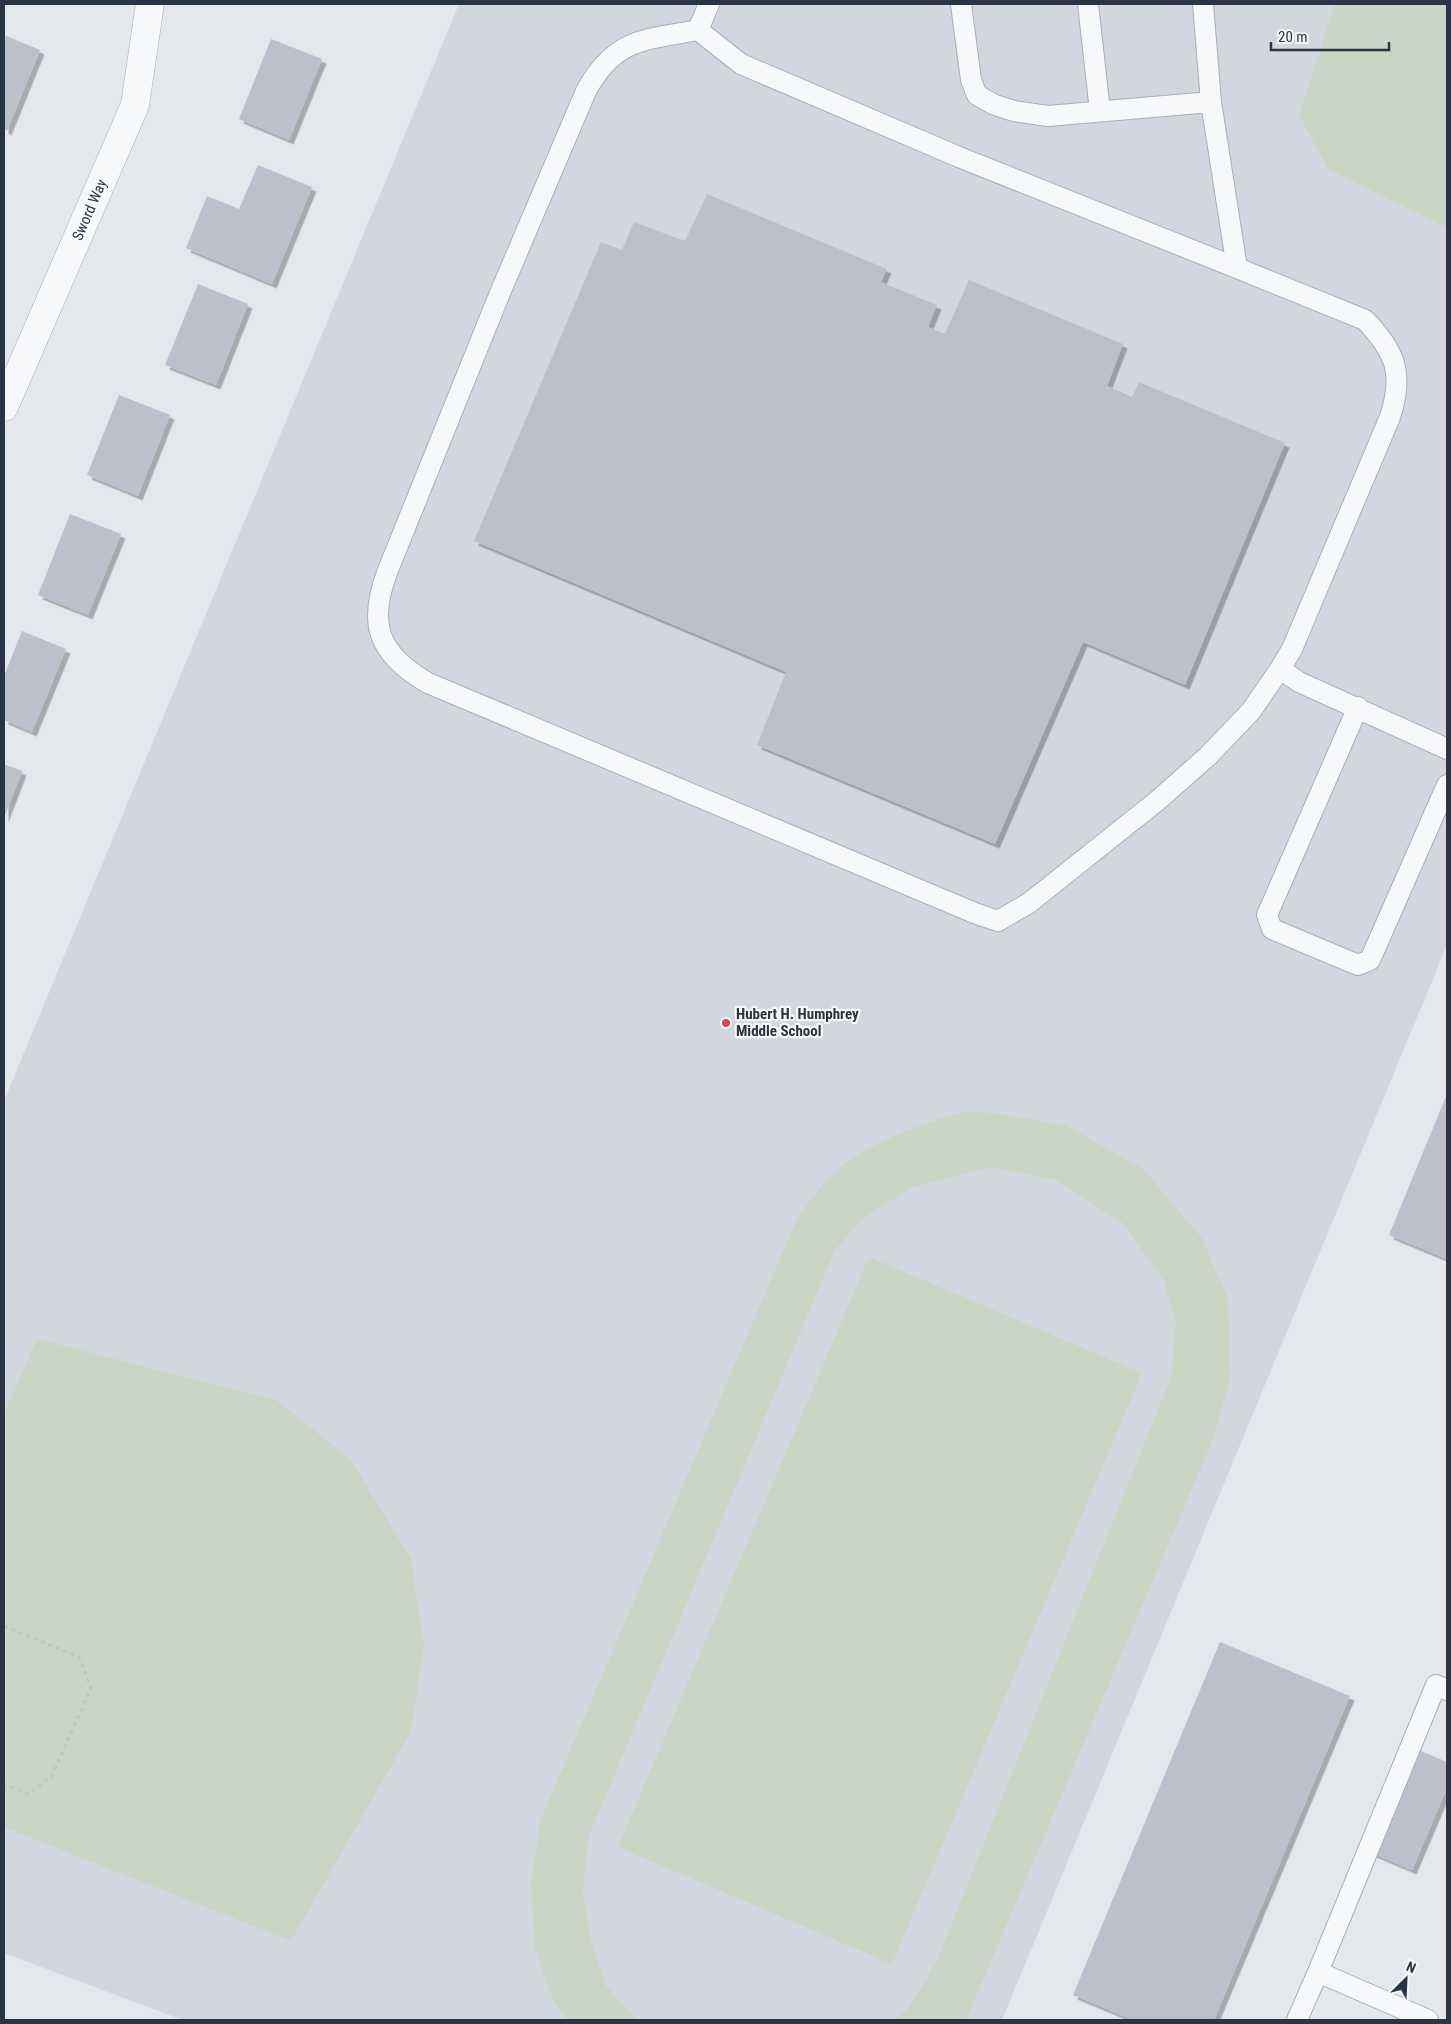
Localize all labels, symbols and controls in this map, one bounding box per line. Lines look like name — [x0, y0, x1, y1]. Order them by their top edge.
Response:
scale bar — [1271, 20, 1388, 52]
text: 20 m — [1278, 28, 1308, 46]
street label: Sword Way — [68, 176, 111, 243]
place label: Hubert H. Humphrey Middle School — [736, 1005, 859, 1040]
marker: Hubert H. Humphrey Middle School — [720, 1017, 732, 1029]
north arrow — [1381, 1954, 1431, 2004]
text: N — [1404, 1958, 1418, 1976]

